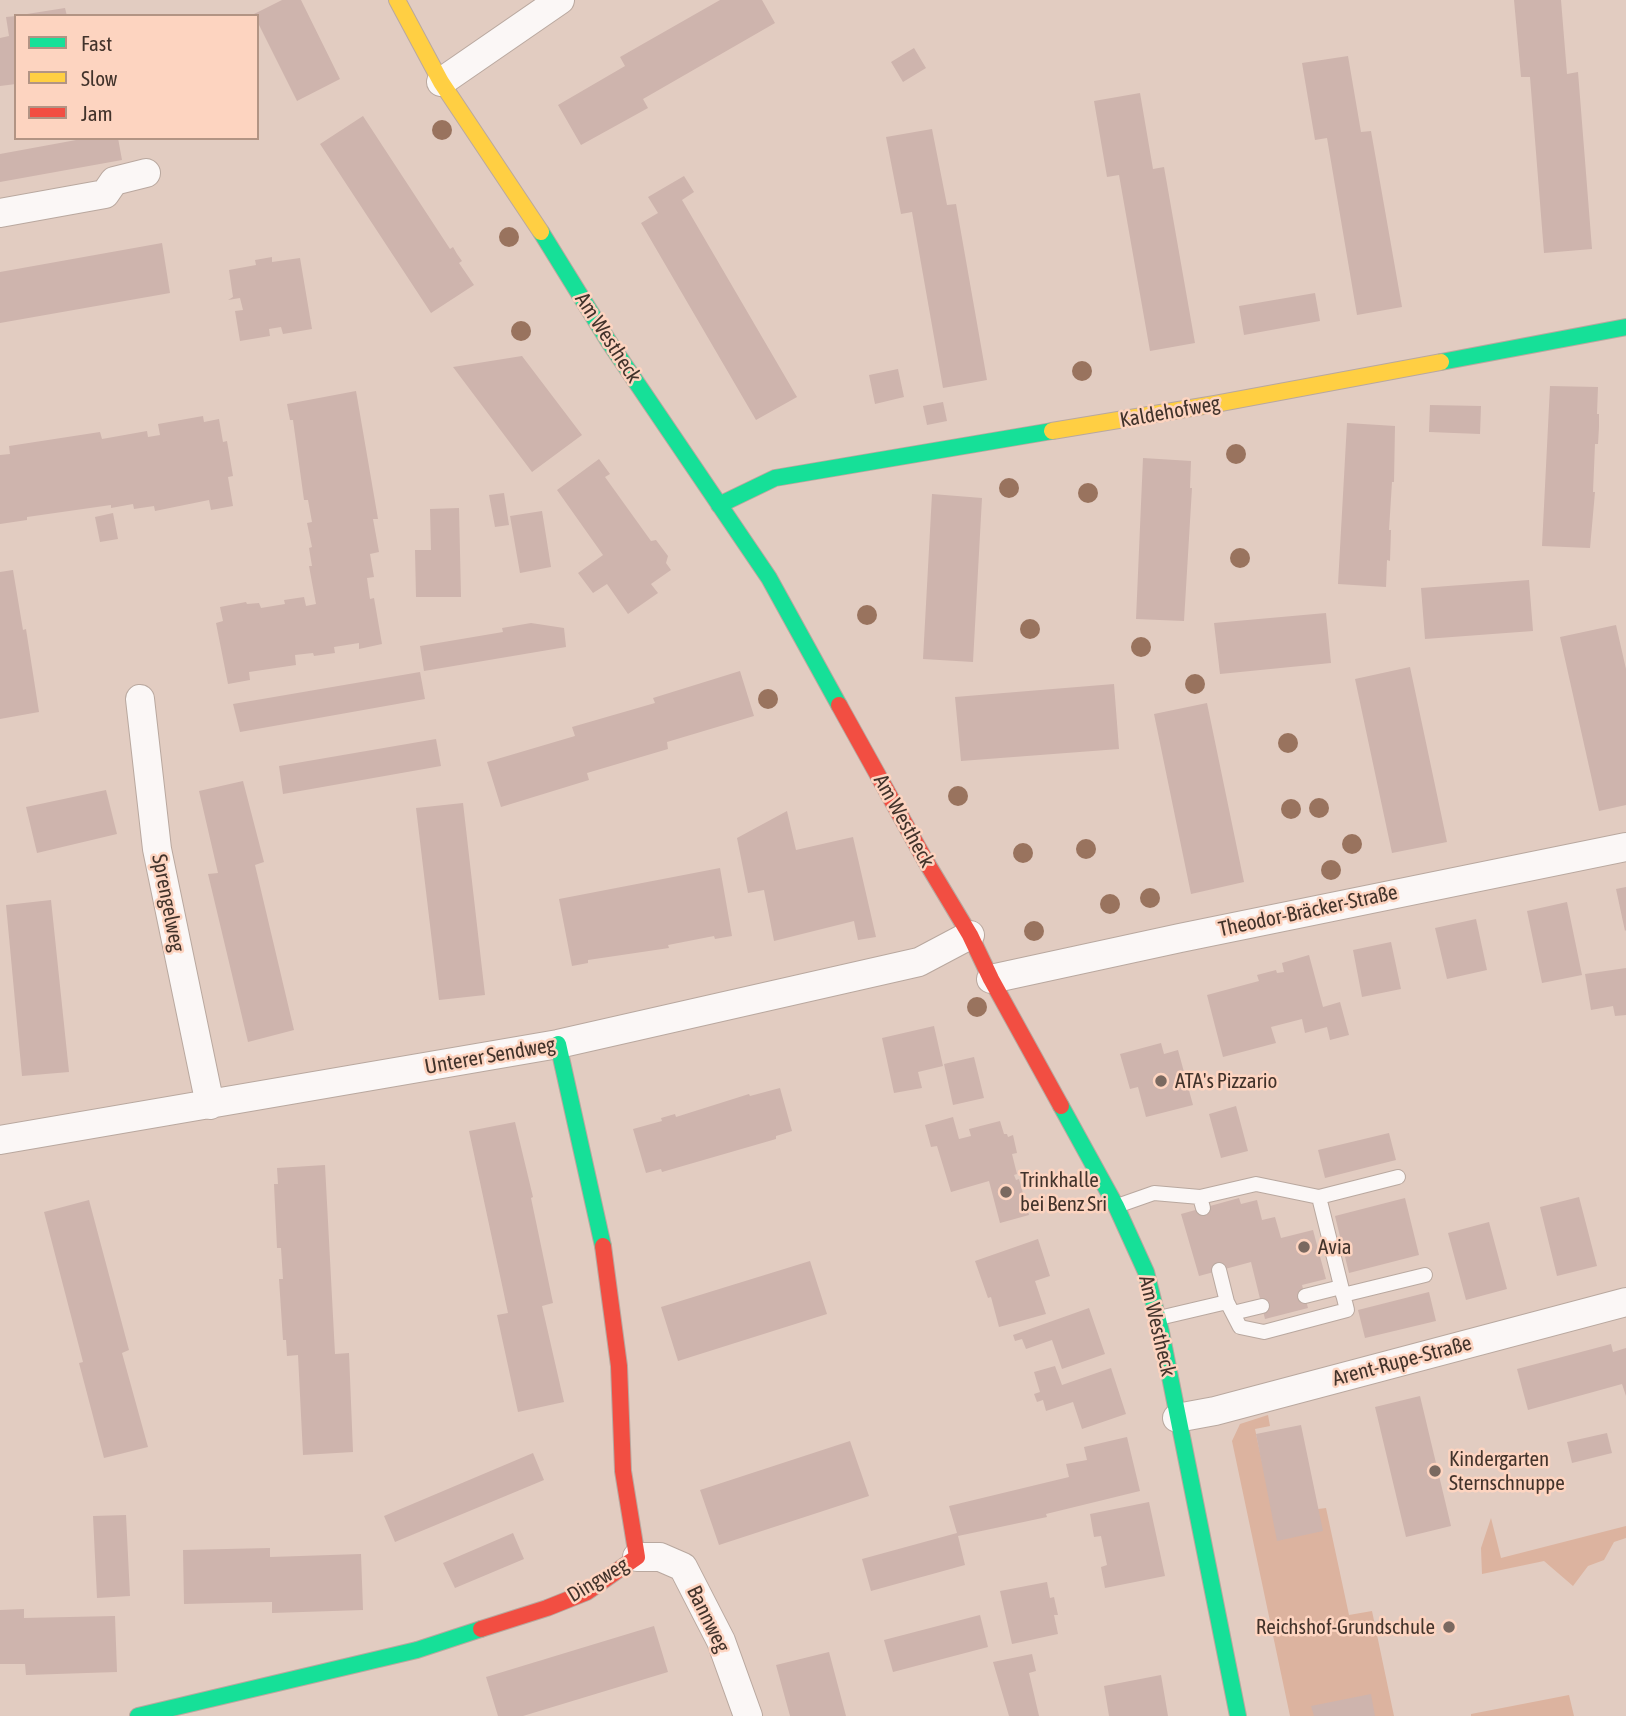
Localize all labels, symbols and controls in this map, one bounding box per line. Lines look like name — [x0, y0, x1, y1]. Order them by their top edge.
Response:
legend — [14, 14, 259, 140]
text: Fast — [81, 31, 112, 55]
text: Slow — [81, 66, 117, 90]
text: Jam — [81, 101, 113, 125]
street label: Am Westheck — [570, 288, 646, 388]
street label: Kaldehofweg — [1118, 391, 1222, 433]
street label: Am Westheck — [868, 770, 940, 872]
street label: Sprengelweg — [146, 852, 190, 954]
street label: Theodor-Bräcker-Straße — [1216, 880, 1400, 942]
street label: Unterer Sendweg — [423, 1032, 557, 1080]
place label: ATA's Pizzario — [1175, 1068, 1277, 1094]
marker: ATA's Pizzario — [1153, 1073, 1169, 1089]
place label: Trinkhalle bei Benz Sri — [1020, 1167, 1107, 1217]
marker: Trinkhalle bei Benz Sri — [998, 1184, 1014, 1200]
place label: Avia — [1318, 1234, 1352, 1260]
marker: Avia — [1296, 1239, 1312, 1255]
street label: Am Westheck — [1133, 1273, 1181, 1379]
street label: Arent-Rupe-Straße — [1330, 1330, 1474, 1392]
place label: Kindergarten Sternschnuppe — [1449, 1446, 1565, 1496]
marker: Kindergarten Sternschnuppe — [1427, 1463, 1443, 1479]
street label: Dingweg — [563, 1552, 633, 1608]
street label: Bannweg — [681, 1582, 735, 1656]
place label: Reichshof-Grundschule — [1256, 1614, 1435, 1640]
marker: Reichshof-Grundschule — [1441, 1619, 1457, 1635]

